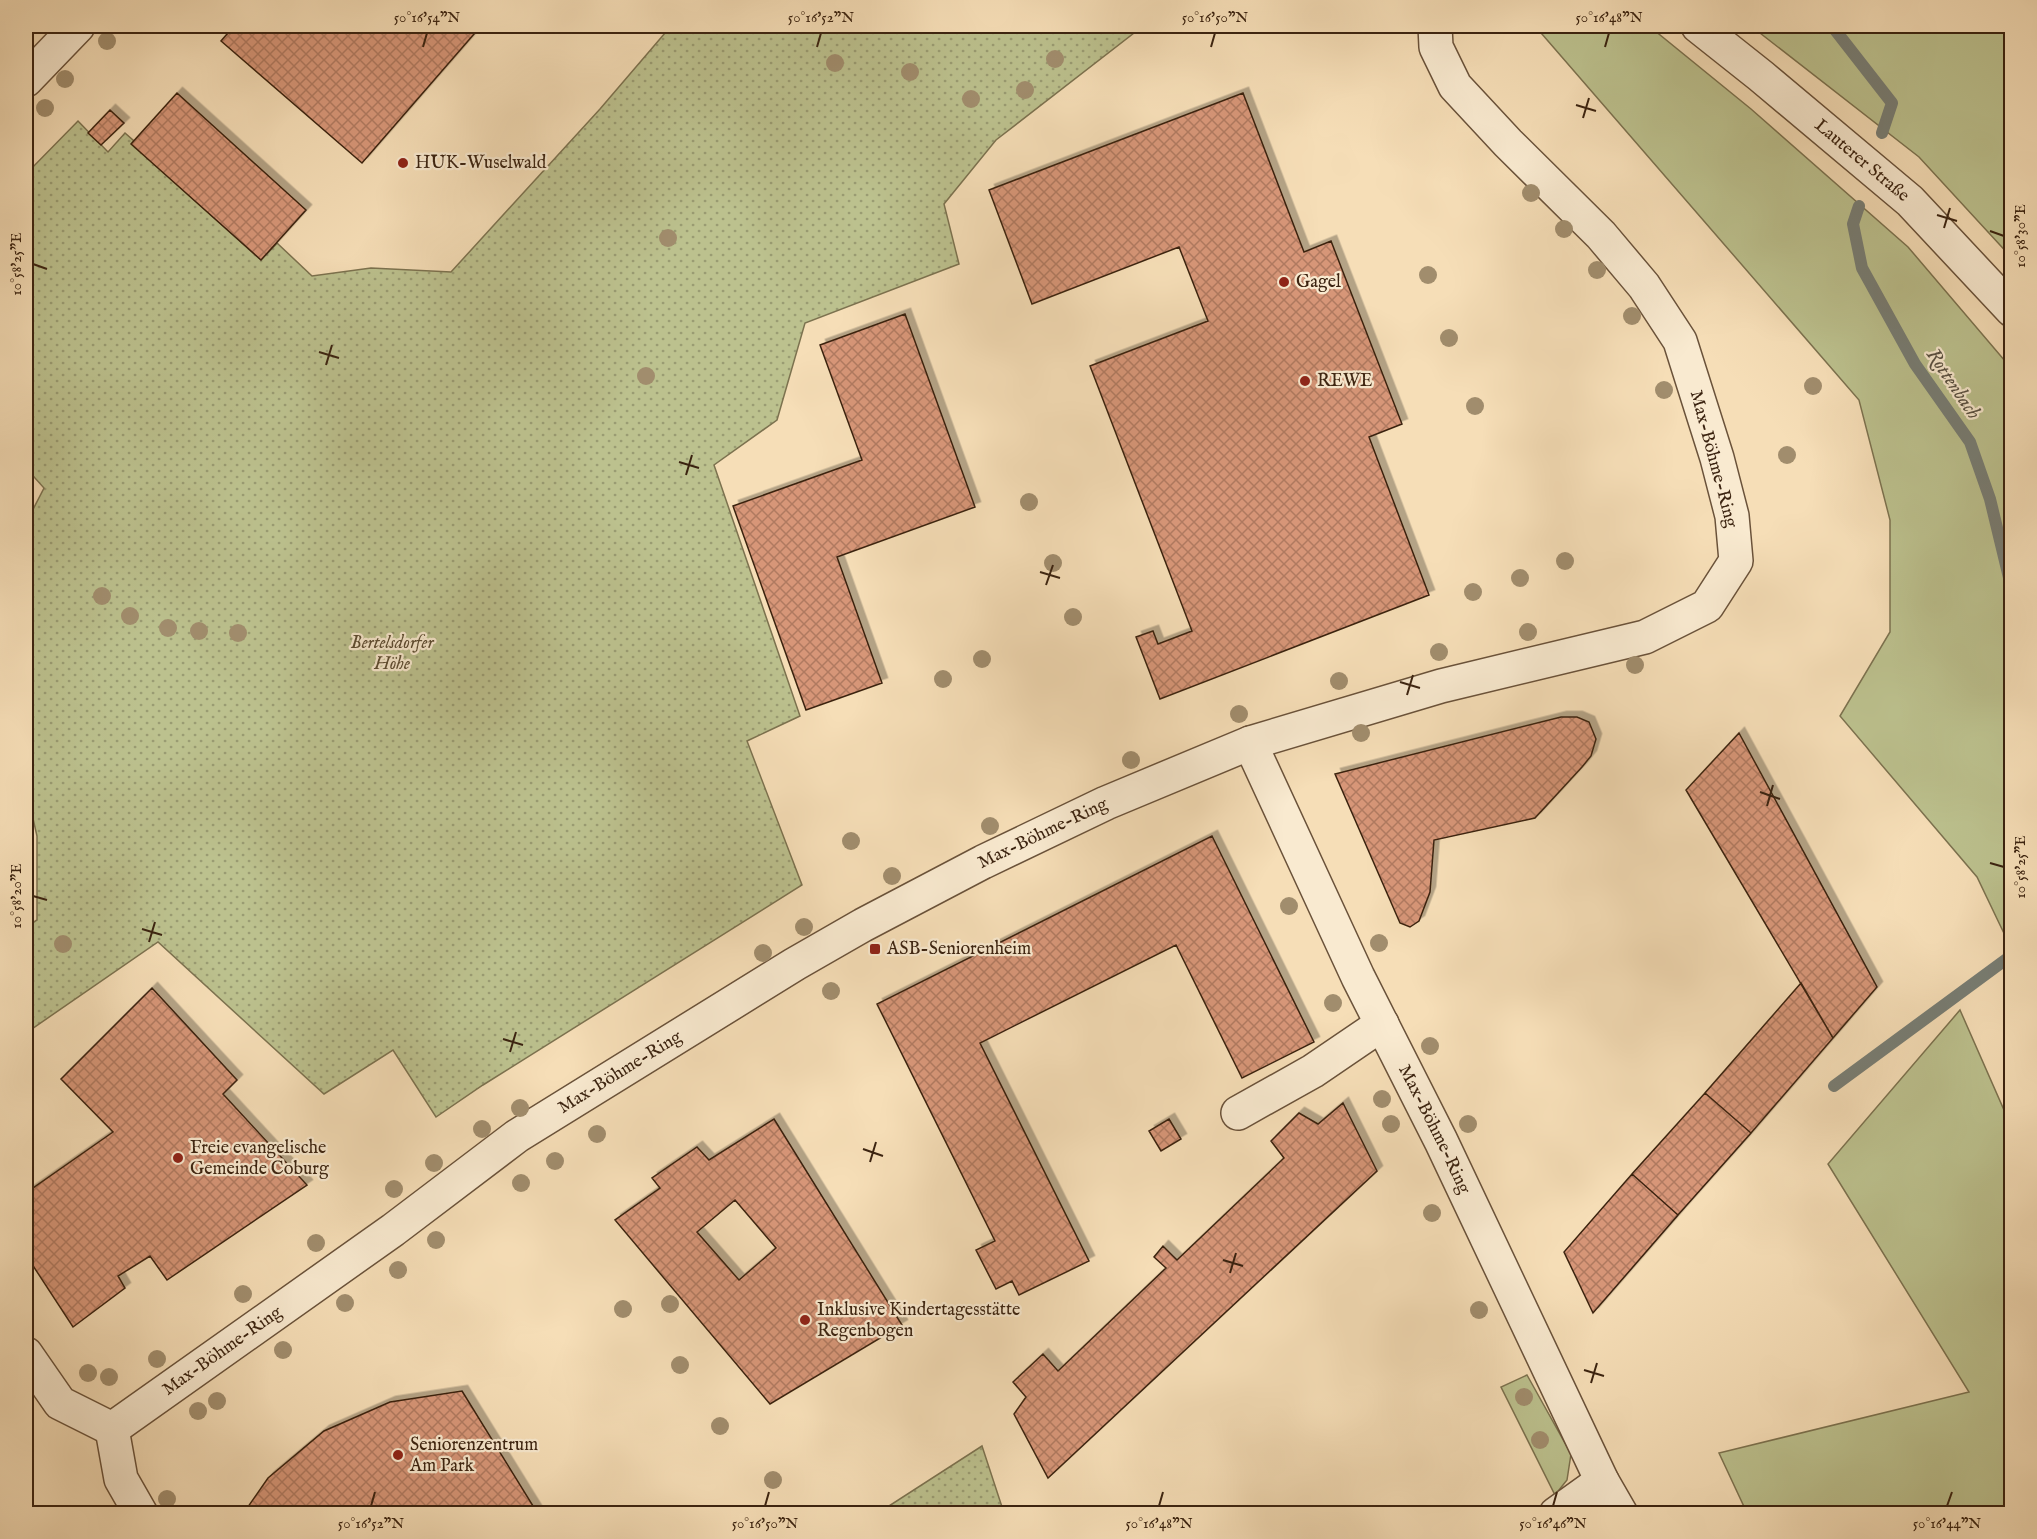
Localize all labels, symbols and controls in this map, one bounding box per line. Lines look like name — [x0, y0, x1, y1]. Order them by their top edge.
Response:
text: 50°16'54"N — [394, 8, 460, 27]
text: 50°16'52"N — [788, 8, 854, 27]
text: 50°16'50"N — [1182, 8, 1248, 27]
text: 50°16'48"N — [1575, 8, 1643, 27]
street label: Lauterer Straße — [1810, 114, 1914, 207]
place label: HUK-Wuselwald — [415, 152, 547, 175]
marker: HUK-Wuselwald — [396, 156, 410, 170]
text: 10°58'30"E — [2011, 204, 2030, 268]
text: 10°58'25"E — [7, 232, 26, 296]
place label: Gagel — [1296, 271, 1341, 294]
marker: Gagel — [1277, 275, 1291, 289]
water label: Rottenbach — [1920, 344, 1986, 425]
place label: REWE — [1317, 370, 1373, 393]
marker: REWE — [1298, 374, 1312, 388]
street label: Max-Böhme-Ring — [1684, 388, 1742, 530]
park label: Bertelsdorfer Höhe — [350, 632, 434, 676]
street label: Max-Böhme-Ring — [974, 792, 1112, 874]
text: 10°58'25"E — [2011, 835, 2030, 899]
text: 10°58'20"E — [7, 863, 26, 929]
place label: ASB-Seniorenheim — [886, 938, 1031, 961]
marker: ASB-Seniorenheim — [868, 942, 882, 956]
street label: Max-Böhme-Ring — [554, 1025, 686, 1119]
street label: Max-Böhme-Ring — [1393, 1061, 1476, 1198]
place label: Freie evangelische Gemeinde Coburg — [190, 1137, 329, 1181]
marker: Freie evangelische Gemeinde Coburg — [171, 1151, 185, 1165]
place label: Inklusive Kindertagesstätte Regenbogen — [817, 1299, 1020, 1343]
street label: Max-Böhme-Ring — [158, 1301, 287, 1401]
marker: Inklusive Kindertagesstätte Regenbogen — [798, 1313, 812, 1327]
place label: Seniorenzentrum Am Park — [409, 1434, 538, 1478]
marker: Seniorenzentrum Am Park — [391, 1448, 405, 1462]
text: 50°16'52"N — [338, 1514, 404, 1533]
text: 50°16'50"N — [732, 1514, 798, 1533]
text: 50°16'48"N — [1125, 1514, 1193, 1533]
text: 50°16'46"N — [1519, 1514, 1587, 1533]
text: 50°16'44"N — [1913, 1514, 1981, 1533]

